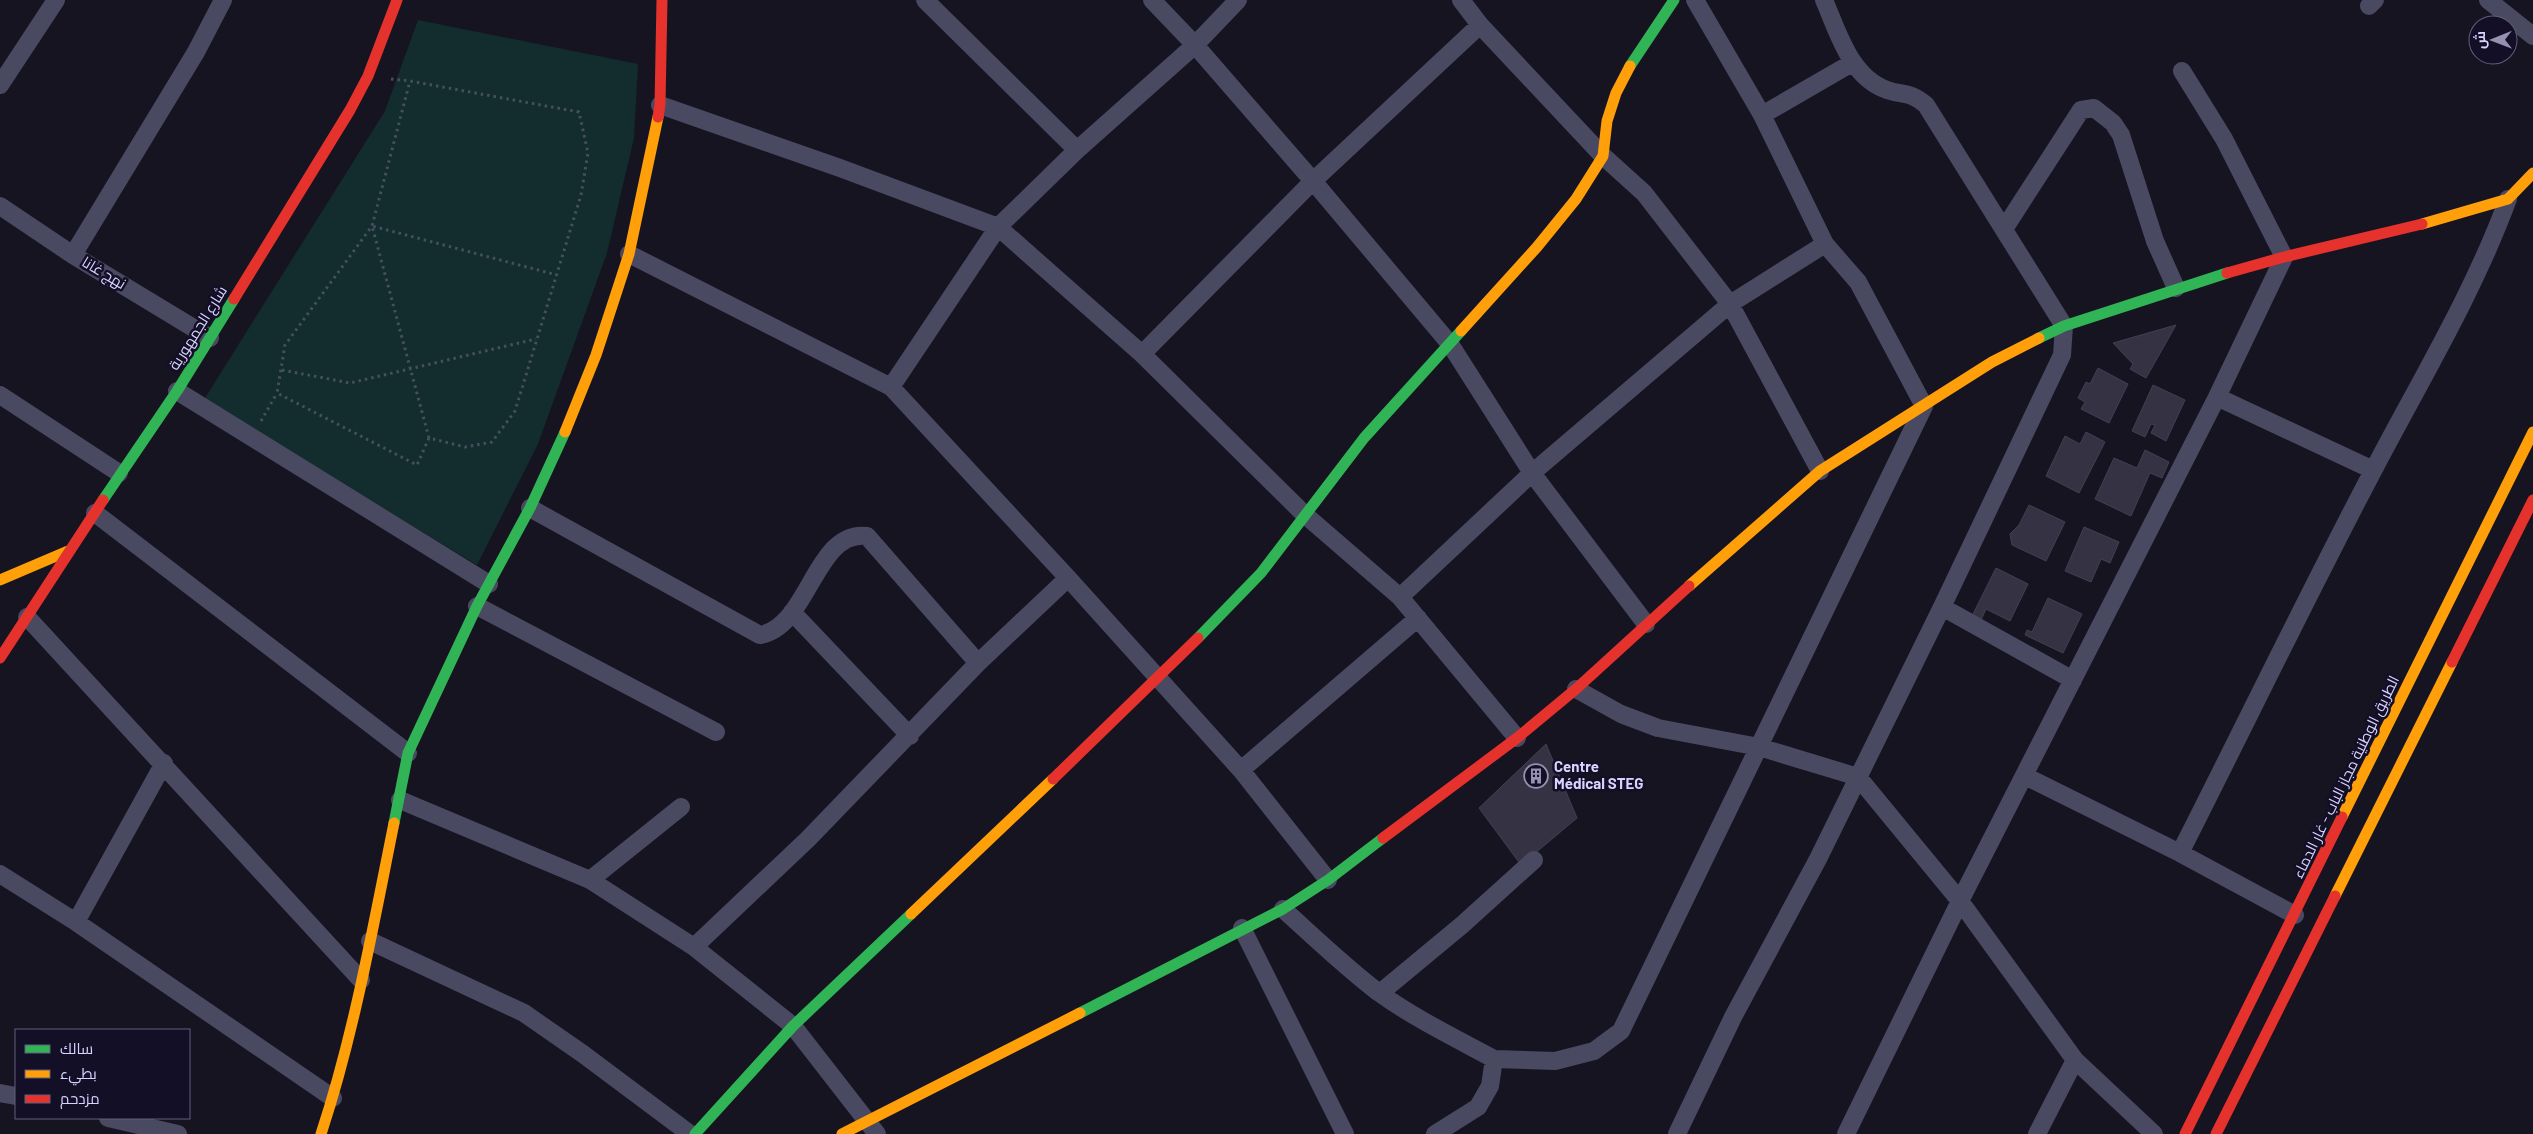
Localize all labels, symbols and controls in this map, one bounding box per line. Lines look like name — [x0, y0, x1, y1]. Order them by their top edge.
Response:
north arrow — [2468, 15, 2518, 65]
text: ش — [2471, 31, 2489, 49]
street label: نهج غانا — [78, 252, 130, 295]
street label: شارع الجمهورية — [164, 282, 233, 374]
street label: الطريق الوطنية مجاز الباب - غار الدماء — [2288, 672, 2404, 882]
place label: Centre Médical STEG — [1554, 757, 1643, 792]
building icon: Centre Médical STEG — [1523, 763, 1549, 789]
legend — [15, 1029, 190, 1119]
text: سالك — [60, 1039, 93, 1057]
text: بطيء — [60, 1064, 97, 1086]
text: مزدحم — [60, 1089, 100, 1109]

